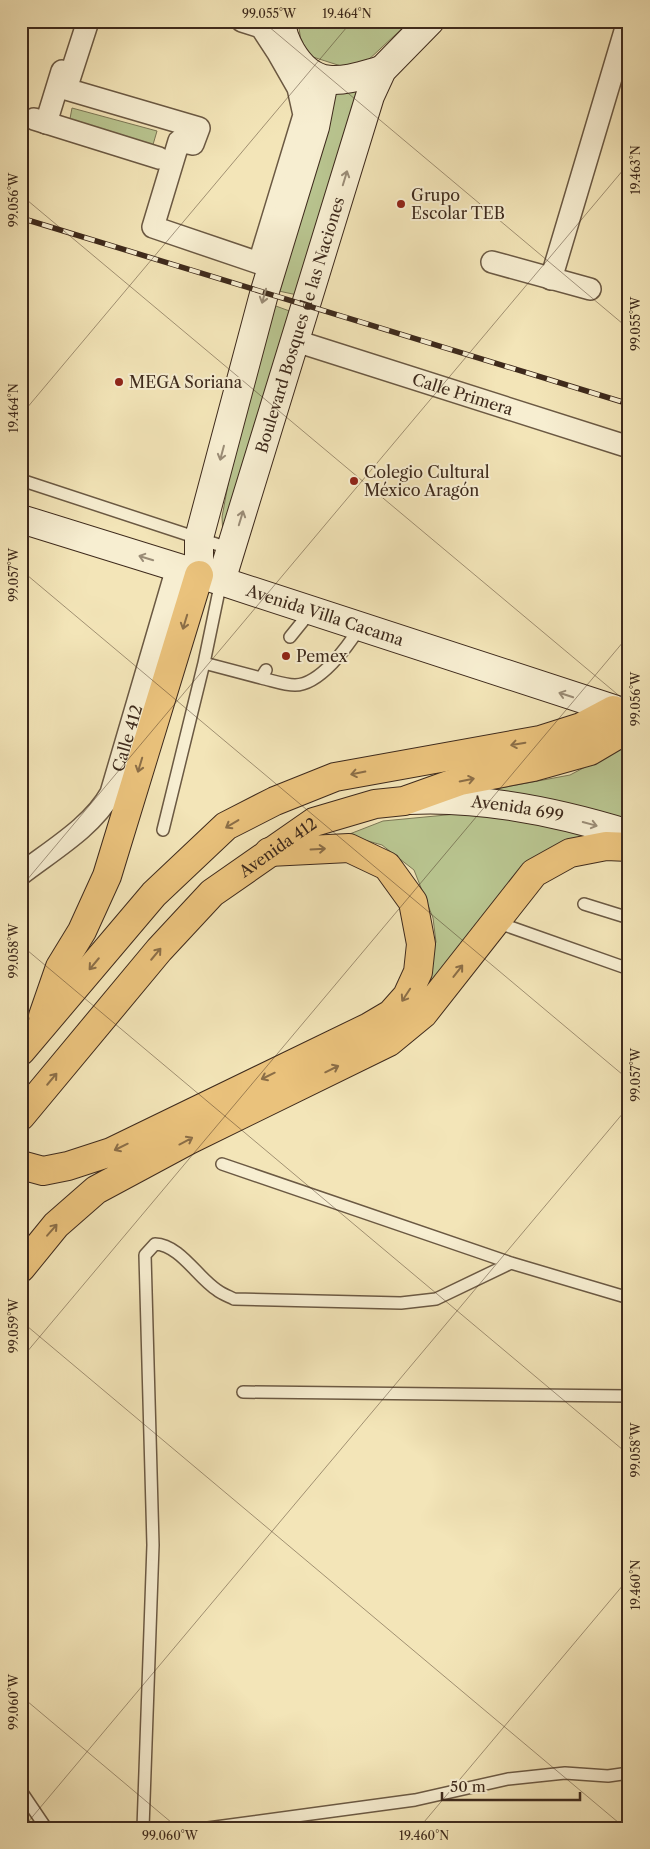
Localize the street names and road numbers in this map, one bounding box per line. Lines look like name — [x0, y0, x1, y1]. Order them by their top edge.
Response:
street label: Boulevard Bosques de las Naciones — [251, 194, 348, 455]
street label: Calle Primera — [410, 369, 516, 420]
street label: Avenida Villa Cacama — [243, 580, 407, 650]
street label: Calle 412 — [108, 702, 146, 774]
street label: Avenida 699 — [469, 791, 566, 826]
street label: Avenida 412 — [234, 813, 321, 882]

